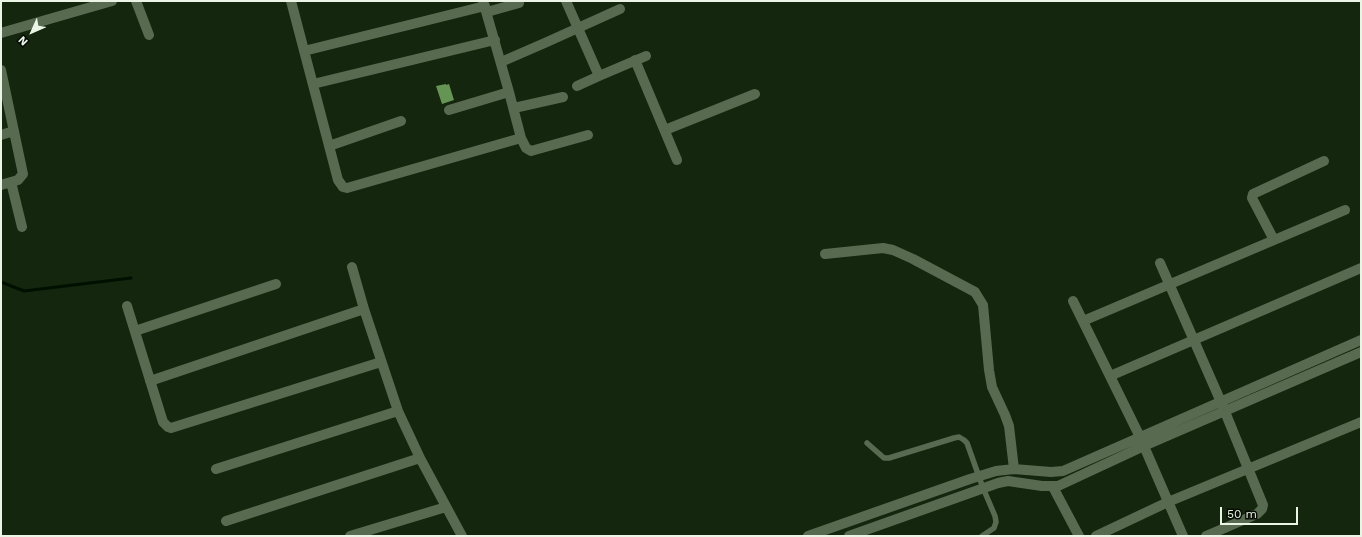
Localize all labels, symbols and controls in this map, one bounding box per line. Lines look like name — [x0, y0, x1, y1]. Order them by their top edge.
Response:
north arrow — [12, 12, 52, 52]
text: N — [16, 33, 31, 48]
scale bar — [1222, 499, 1300, 525]
text: 50 m — [1227, 507, 1257, 521]

